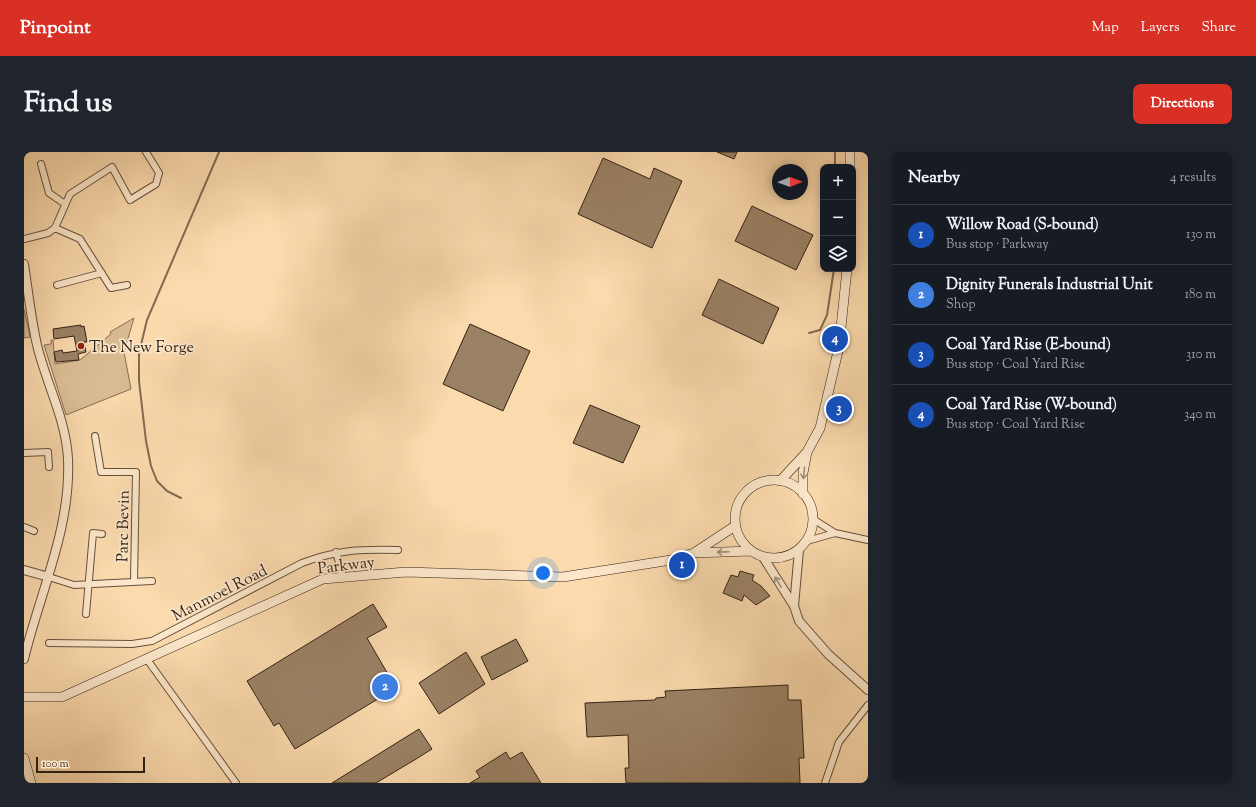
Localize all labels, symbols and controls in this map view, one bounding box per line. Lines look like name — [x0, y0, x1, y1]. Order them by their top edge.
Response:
text: Pinpoint — [20, 15, 91, 42]
text: Map — [1092, 18, 1119, 38]
text: Layers — [1141, 18, 1179, 38]
text: Share — [1201, 18, 1236, 38]
text: Find us — [24, 84, 112, 124]
button: Directions — [1133, 84, 1232, 124]
north arrow — [772, 164, 808, 200]
map controls — [820, 164, 856, 272]
button: + — [820, 164, 856, 200]
text: Nearby — [908, 166, 960, 190]
text: 4 results — [1170, 169, 1216, 187]
button: − — [820, 200, 856, 236]
text: Willow Road (S-bound) — [946, 215, 1099, 236]
text: 1 — [919, 226, 923, 244]
text: 130 m — [1186, 226, 1216, 244]
button: layers — [820, 236, 856, 272]
text: Bus stop · Parkway — [946, 236, 1049, 254]
text: Dignity Funerals Industrial Unit — [946, 275, 1153, 296]
text: 2 — [918, 286, 924, 304]
text: 180 m — [1185, 286, 1216, 304]
text: Shop — [946, 296, 975, 314]
pin: 4 — [822, 324, 848, 354]
text: Coal Yard Rise (E-bound) — [946, 335, 1111, 356]
place label: The New Forge — [89, 337, 194, 360]
marker: The New Forge — [76, 341, 86, 351]
text: 3 — [918, 346, 924, 364]
text: 310 m — [1186, 346, 1216, 364]
text: Bus stop · Coal Yard Rise — [946, 356, 1085, 374]
pin: 3 — [826, 394, 852, 424]
text: Coal Yard Rise (W-bound) — [946, 395, 1117, 416]
text: 4 — [918, 406, 924, 424]
text: 340 m — [1184, 406, 1216, 424]
text: Bus stop · Coal Yard Rise — [946, 416, 1085, 434]
one-way arrow — [800, 466, 807, 479]
street label: Parc Bevin — [112, 489, 137, 562]
one-way arrow — [717, 549, 730, 556]
pin: 1 — [669, 550, 695, 580]
street label: Parkway — [316, 552, 376, 581]
street label: Manmoel Road — [168, 560, 272, 628]
your location — [533, 563, 553, 583]
one-way arrow — [774, 576, 782, 588]
pin: 2 — [372, 672, 398, 702]
scale bar — [36, 755, 145, 774]
text: 100 m — [42, 756, 69, 772]

